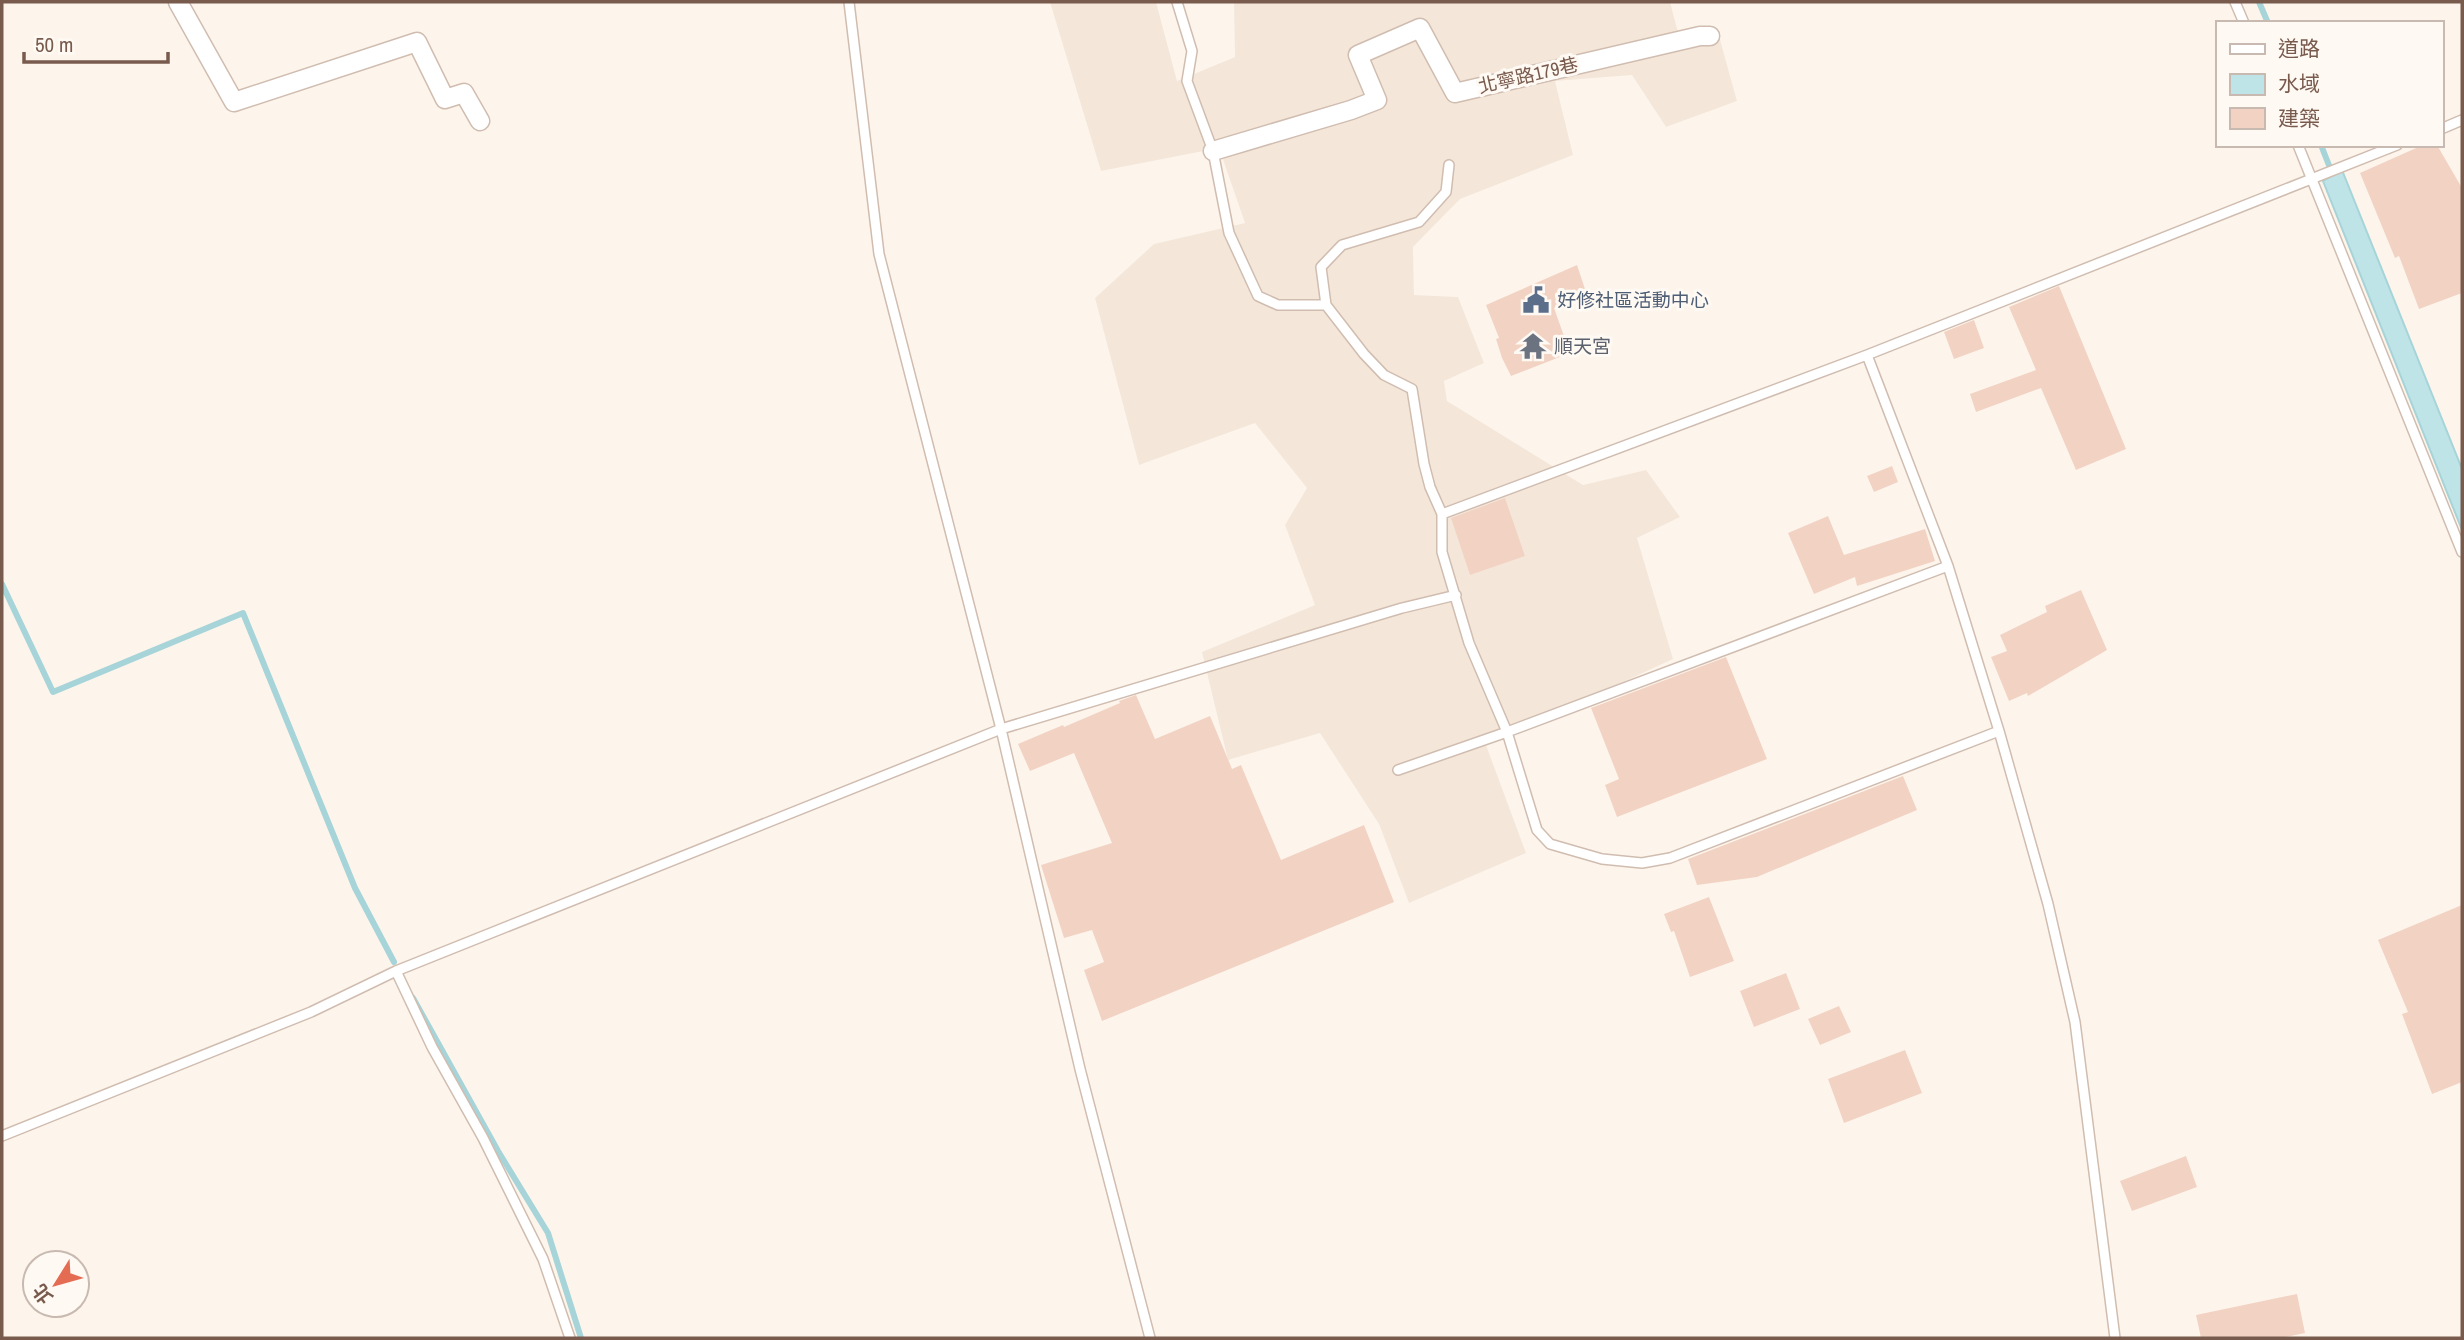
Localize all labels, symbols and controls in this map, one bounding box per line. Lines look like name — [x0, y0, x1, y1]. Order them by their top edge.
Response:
scale bar — [24, 21, 168, 65]
legend — [2216, 21, 2443, 147]
text: 50 m — [35, 30, 73, 59]
text: 道路 — [2278, 34, 2320, 63]
street label: 北寧路179巷 — [1475, 51, 1581, 99]
text: 水域 — [2278, 69, 2320, 98]
text: 建築 — [2278, 104, 2320, 133]
public building icon: 好修社區活動中心 — [1521, 285, 1551, 315]
place label: 好修社區活動中心 — [1557, 287, 1709, 313]
temple icon: 順天宮 — [1518, 331, 1548, 361]
place label: 順天宮 — [1554, 333, 1611, 359]
north arrow — [21, 1249, 91, 1319]
text: 北 — [26, 1279, 59, 1310]

